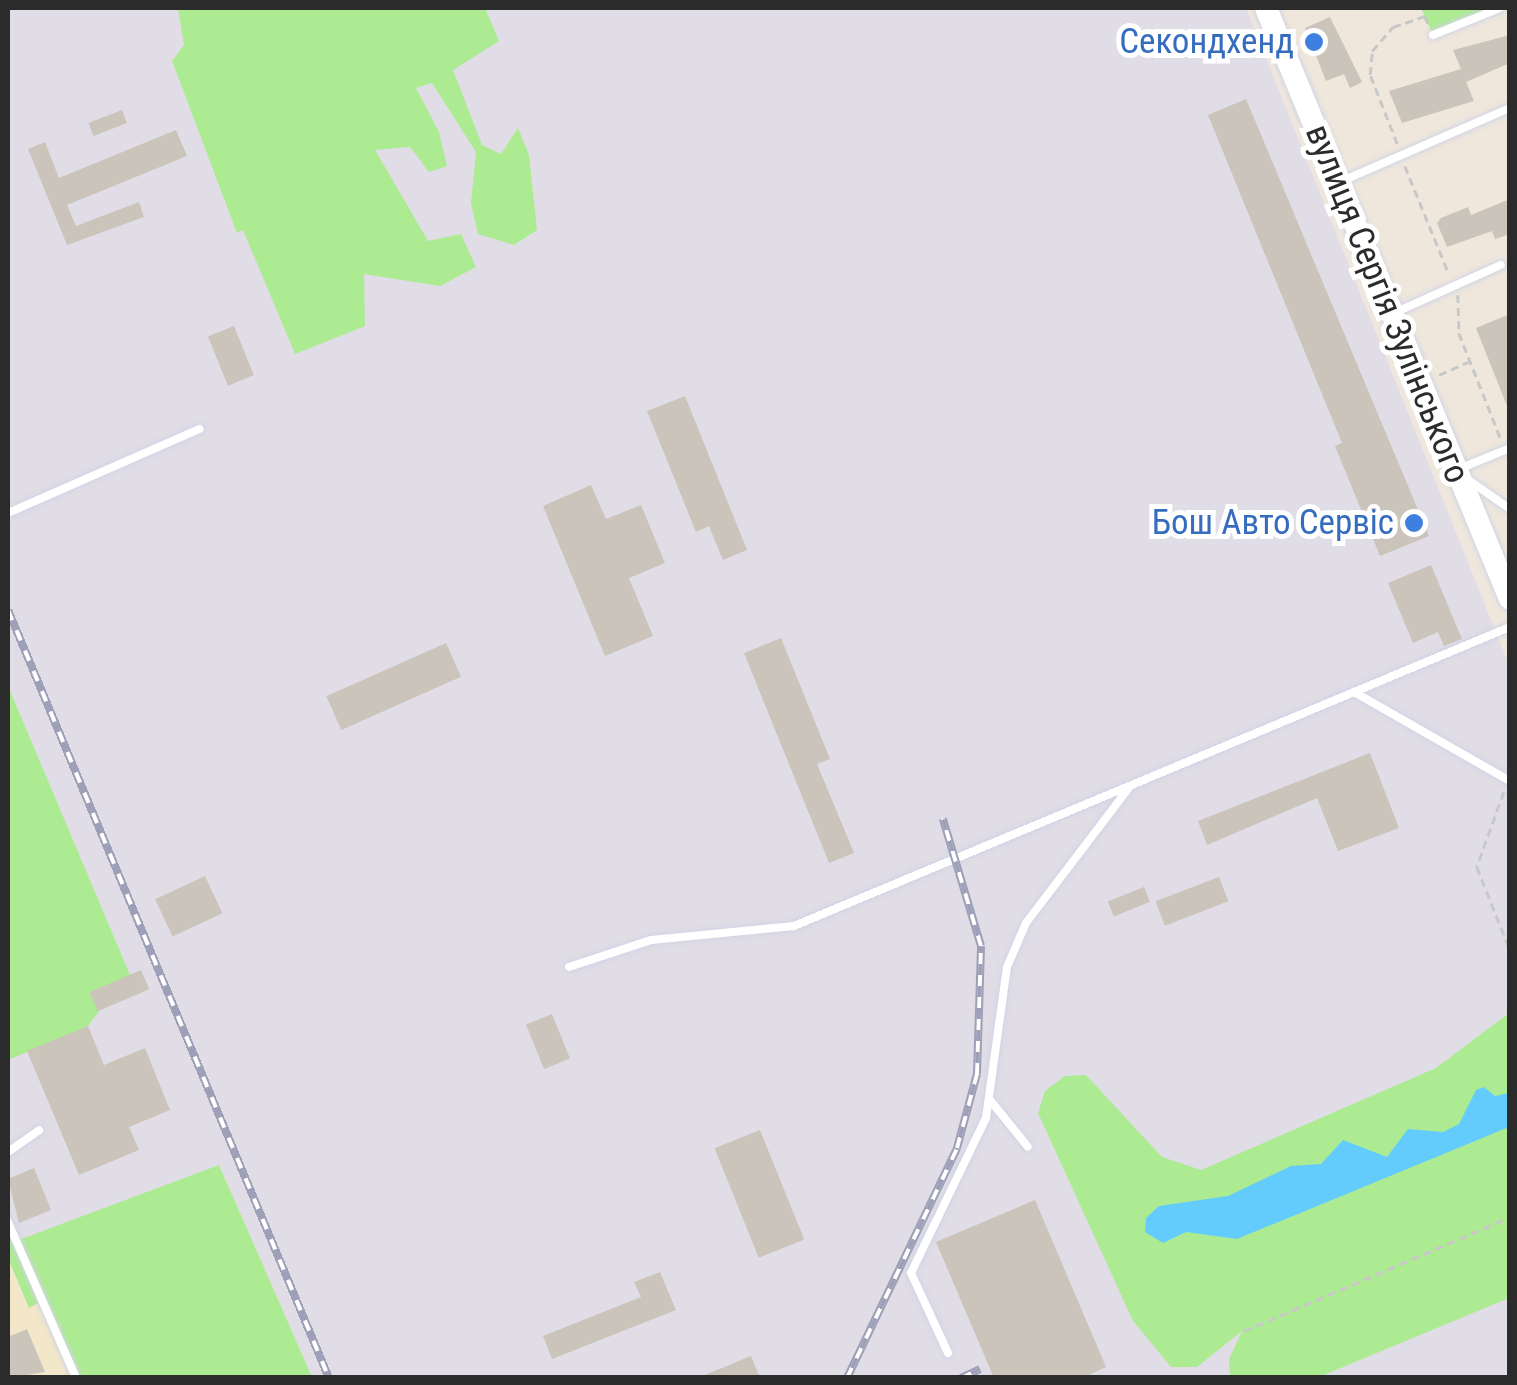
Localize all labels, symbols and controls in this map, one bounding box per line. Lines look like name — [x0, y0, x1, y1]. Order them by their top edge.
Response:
place label: Секондхенд — [1119, 21, 1294, 63]
marker: Секондхенд — [1303, 31, 1325, 53]
street label: вулиця Сергія Зулінського — [1296, 119, 1478, 489]
place label: Бош Авто Сервіс — [1152, 502, 1394, 544]
marker: Бош Авто Сервіс — [1403, 512, 1425, 534]

